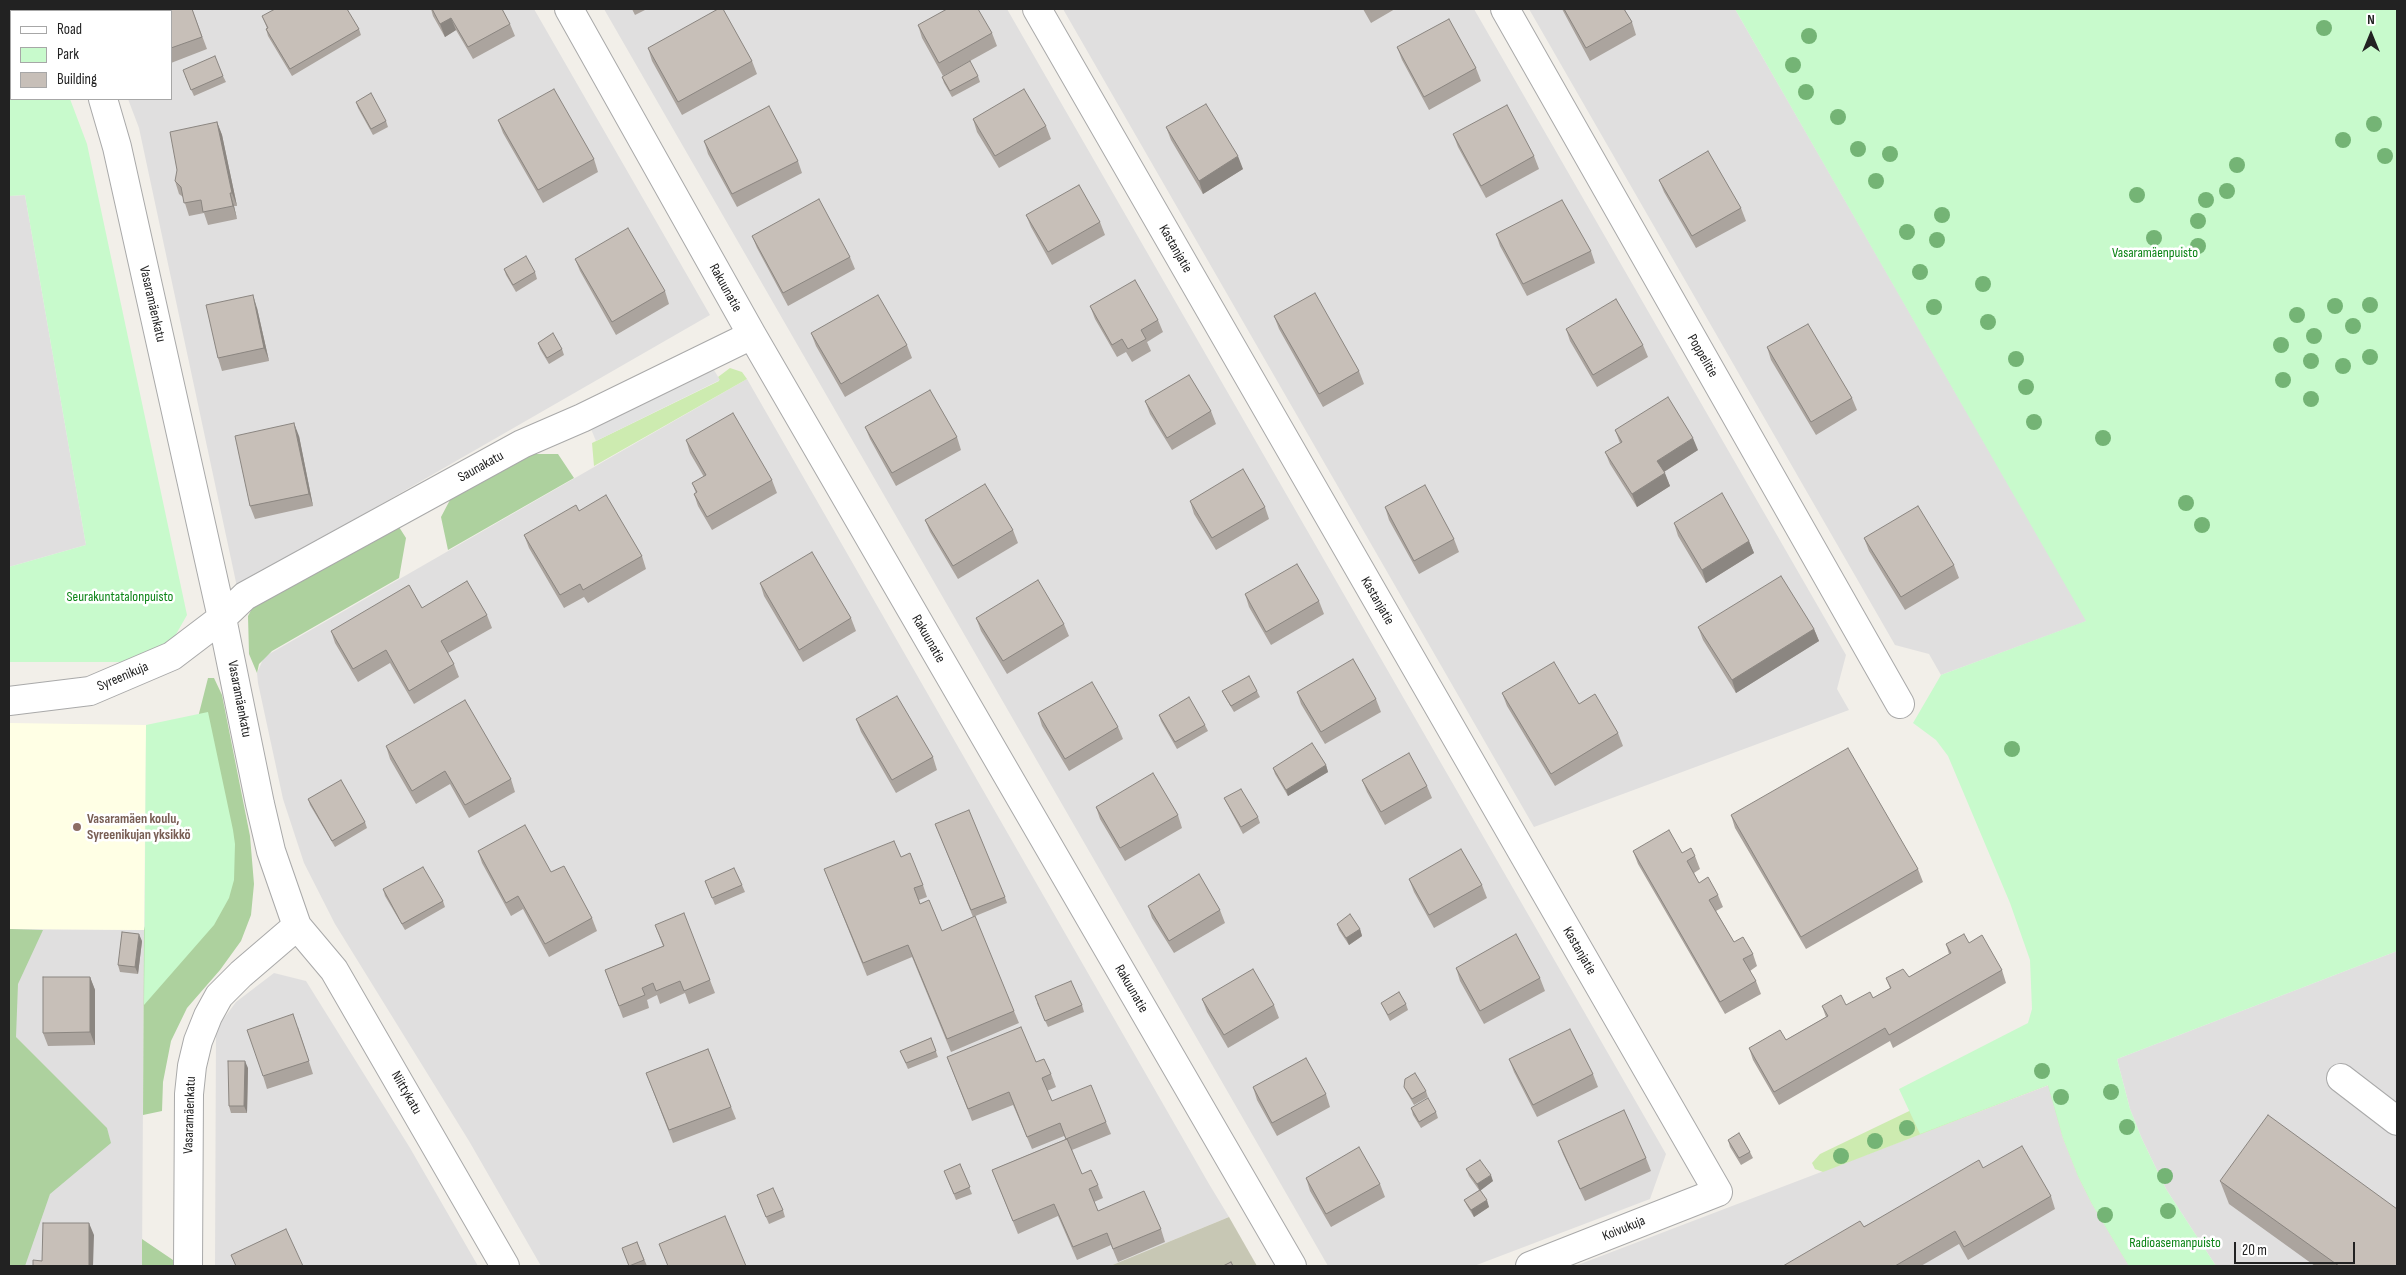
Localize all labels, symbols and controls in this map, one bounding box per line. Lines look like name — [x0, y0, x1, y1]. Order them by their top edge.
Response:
legend — [10, 10, 172, 100]
north arrow — [2346, 10, 2396, 60]
text: N — [2367, 11, 2375, 28]
text: Road — [57, 20, 82, 39]
text: Park — [57, 45, 79, 64]
text: Building — [57, 70, 97, 89]
street label: Kastanjatie — [1155, 222, 1195, 276]
park label: Vasaramäenpuisto — [2112, 245, 2198, 261]
street label: Rakuunatie — [705, 261, 745, 315]
street label: Vasaramäenkatu — [135, 264, 169, 344]
street label: Poppelitie — [1683, 331, 1721, 381]
street label: Saunakatu — [455, 448, 507, 486]
street label: Kastanjatie — [1357, 574, 1397, 628]
park label: Seurakuntatalonpuisto — [67, 589, 173, 605]
street label: Rakuunatie — [908, 612, 948, 666]
street label: Syreenikuja — [95, 659, 151, 695]
street label: Vasaramäenkatu — [223, 659, 255, 739]
place label: Vasaramäen koulu, Syreenikujan yksikkö — [87, 811, 191, 844]
marker: Vasaramäen koulu, Syreenikujan yksikkö — [71, 821, 83, 833]
street label: Kastanjatie — [1559, 924, 1599, 978]
street label: Rakuunatie — [1111, 962, 1151, 1016]
street label: Niittykatu — [387, 1068, 425, 1118]
street label: Vasaramäenkatu — [180, 1076, 200, 1154]
street label: Koivukuja — [1600, 1213, 1648, 1245]
scale bar — [2236, 1232, 2357, 1264]
park label: Radioasemanpuisto — [2129, 1235, 2221, 1251]
text: 20 m — [2242, 1241, 2267, 1260]

